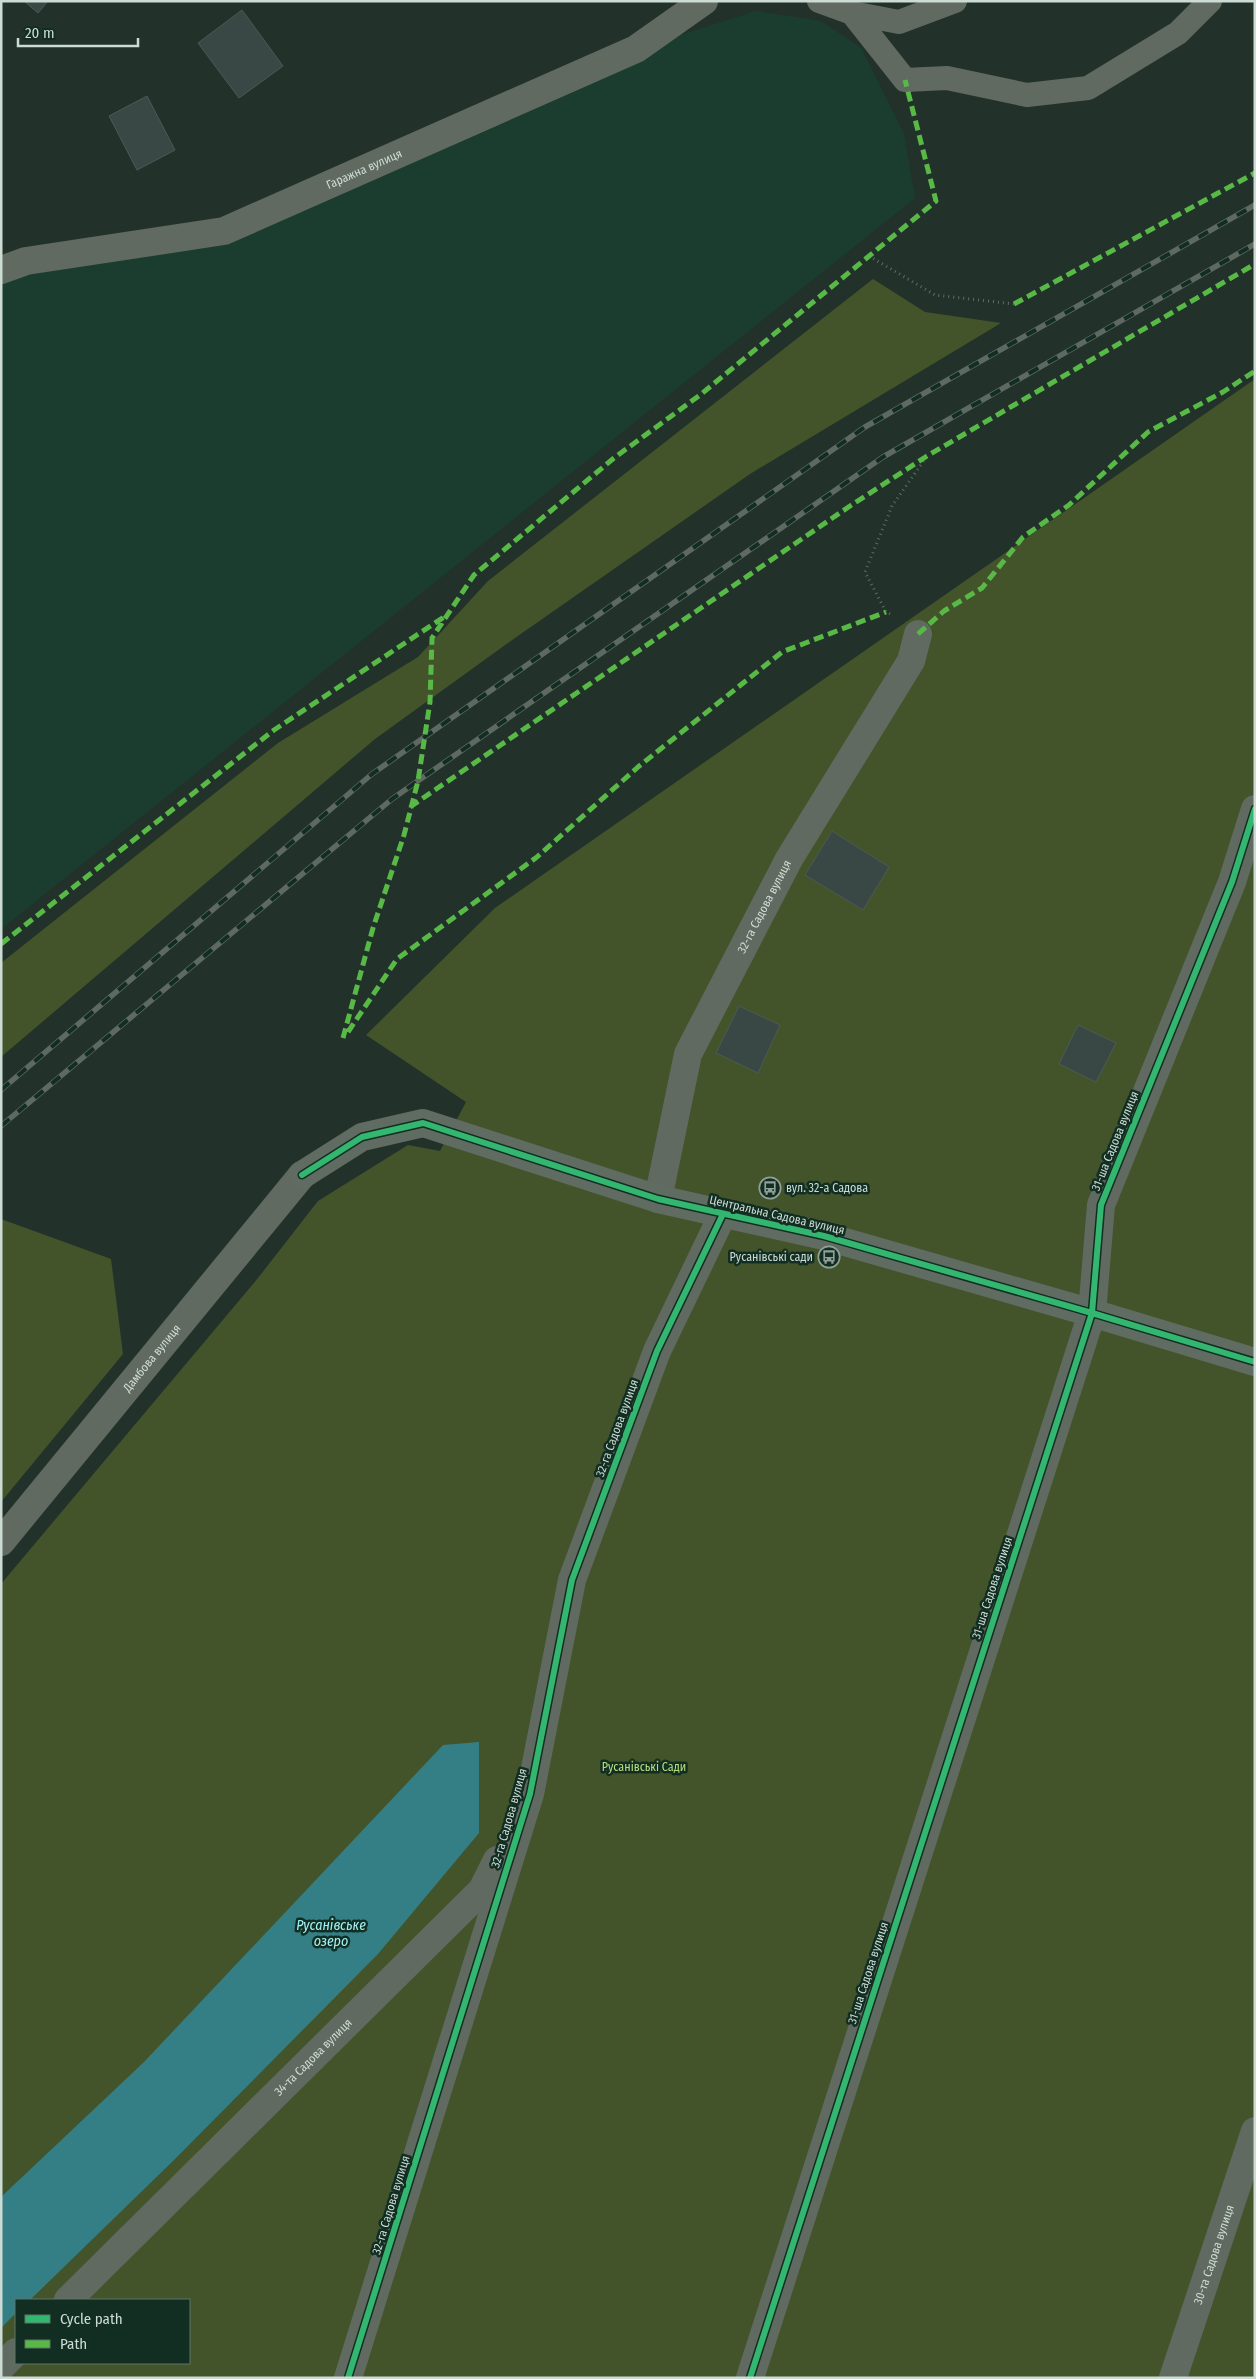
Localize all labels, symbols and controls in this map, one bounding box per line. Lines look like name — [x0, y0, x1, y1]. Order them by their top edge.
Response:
scale bar — [18, 15, 138, 47]
text: 20 m — [25, 24, 55, 42]
street label: Гаражна вулиця — [324, 146, 404, 192]
street label: 32-га Садова вулиця — [734, 858, 794, 956]
street label: 31-ша Садова вулиця — [1089, 1089, 1141, 1193]
bus stop icon: вул. 32-а Садова — [758, 1176, 782, 1200]
place label: вул. 32-а Садова — [786, 1181, 868, 1195]
street label: Центральна Садова вулиця — [708, 1193, 846, 1237]
bus stop icon: Русанівські сади — [817, 1245, 841, 1269]
place label: Русанівські сади — [730, 1250, 813, 1264]
street label: Дамбова вулиця — [120, 1321, 184, 1395]
street label: 32-га Садова вулиця — [593, 1377, 641, 1479]
street label: 31-ша Садова вулиця — [969, 1535, 1015, 1641]
park label: Русанівські Сади — [602, 1760, 686, 1774]
street label: 32-га Садова вулиця — [488, 1767, 530, 1869]
water label: Русанівське озеро — [296, 1917, 366, 1950]
street label: 31-ша Садова вулиця — [845, 1920, 891, 2026]
street label: 34-та Садова вулиця — [271, 2016, 355, 2099]
street label: 32-га Садова вулиця — [369, 2154, 413, 2256]
street label: 30-та Садова вулиця — [1191, 2203, 1237, 2306]
legend — [15, 2299, 190, 2364]
text: Cycle path — [60, 2310, 123, 2328]
text: Path — [60, 2335, 87, 2353]

